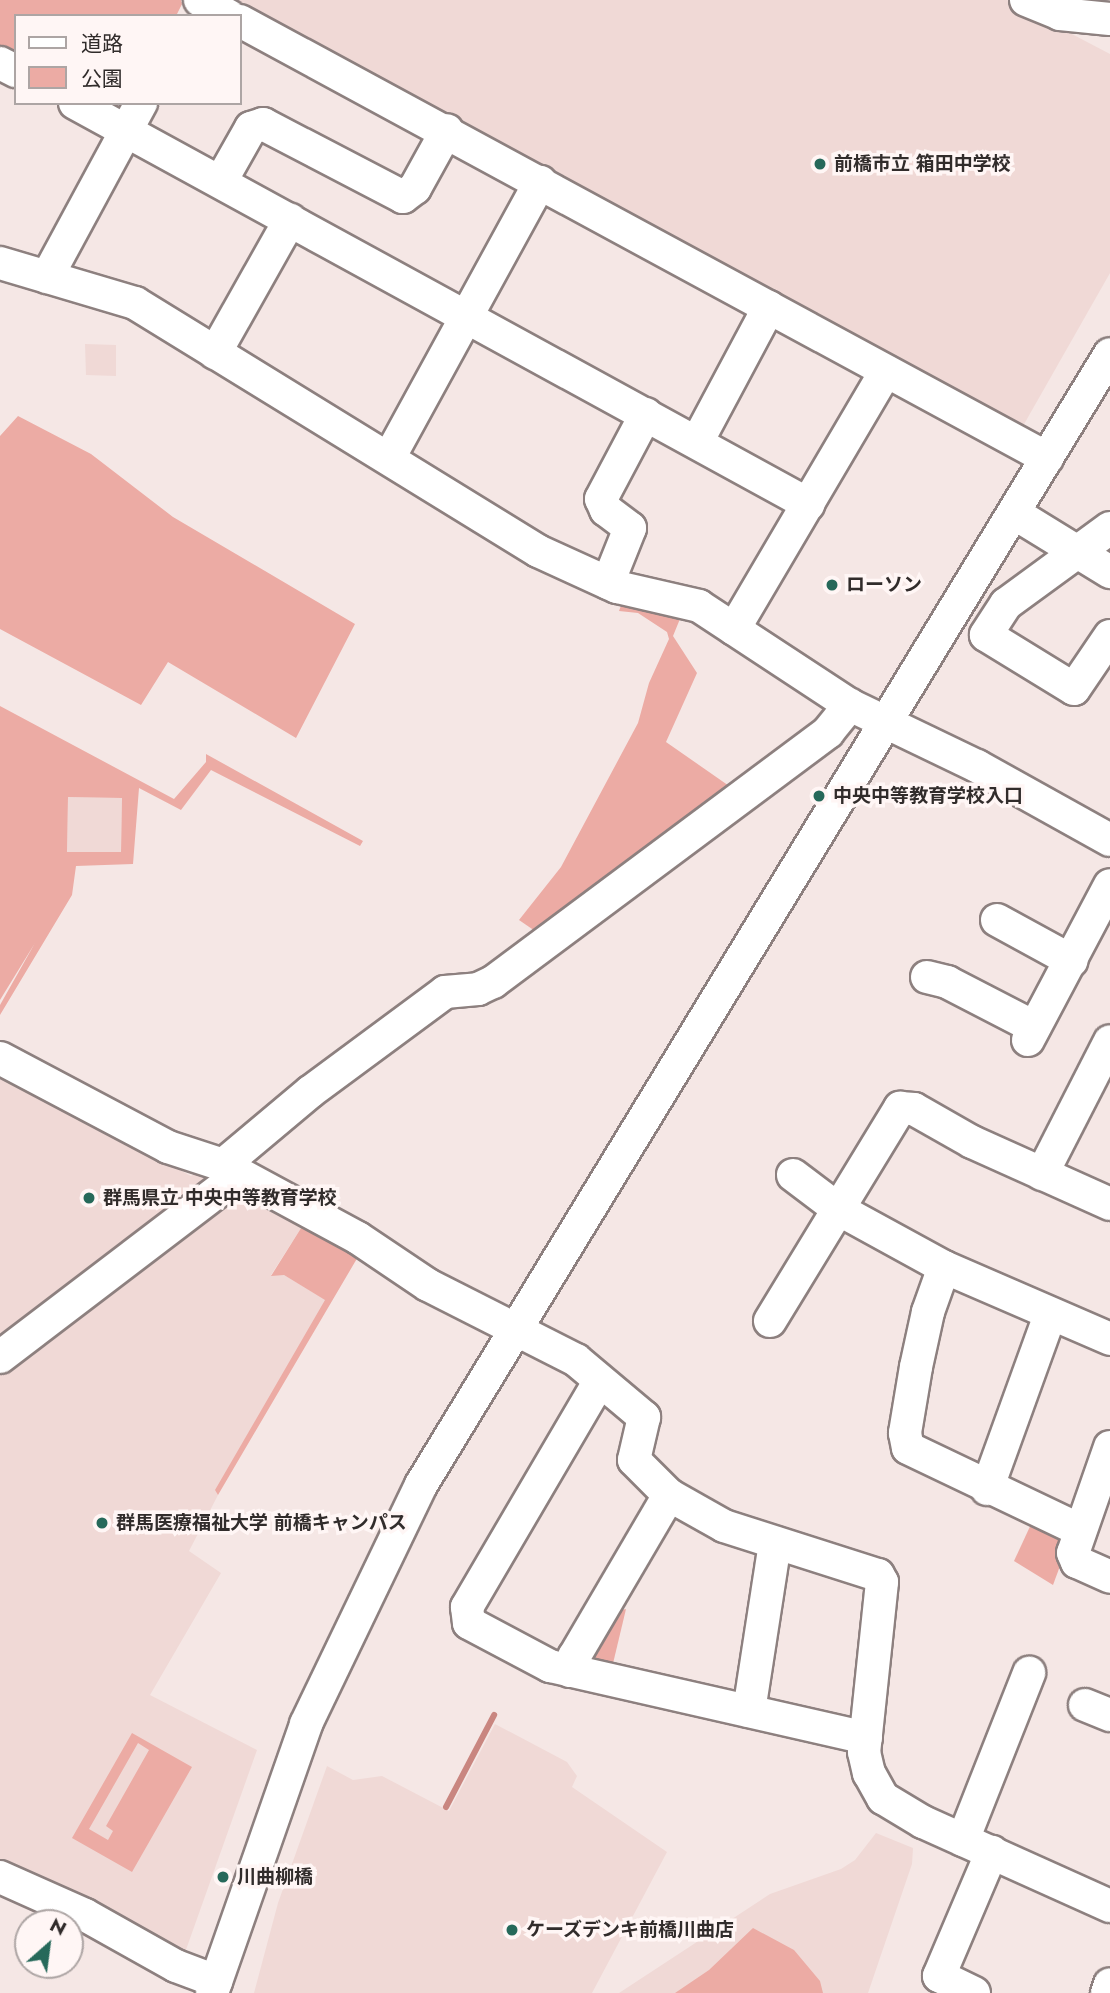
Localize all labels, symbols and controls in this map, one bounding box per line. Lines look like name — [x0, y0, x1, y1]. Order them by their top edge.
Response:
legend — [14, 14, 242, 105]
text: 道路 — [81, 29, 123, 59]
text: 公園 — [81, 64, 123, 94]
place label: 前橋市立 箱田中学校 — [834, 153, 1011, 175]
marker: 前橋市立 箱田中学校 — [812, 156, 828, 172]
place label: ローソン — [846, 574, 922, 596]
marker: ローソン — [824, 577, 840, 593]
place label: 中央中等教育学校入口 — [833, 785, 1023, 807]
marker: 中央中等教育学校入口 — [811, 788, 827, 804]
place label: 群馬県立 中央中等教育学校 — [103, 1187, 337, 1209]
marker: 群馬県立 中央中等教育学校 — [81, 1190, 97, 1206]
place label: 群馬医療福祉大学 前橋キャンパス — [116, 1512, 407, 1534]
marker: 群馬医療福祉大学 前橋キャンパス — [94, 1515, 110, 1531]
place label: 川曲柳橋 — [237, 1866, 313, 1888]
marker: 川曲柳橋 — [215, 1869, 231, 1885]
north arrow — [14, 1909, 84, 1979]
text: N — [45, 1911, 71, 1942]
place label: ケーズデンキ前橋川曲店 — [526, 1919, 735, 1941]
marker: ケーズデンキ前橋川曲店 — [504, 1922, 520, 1938]

